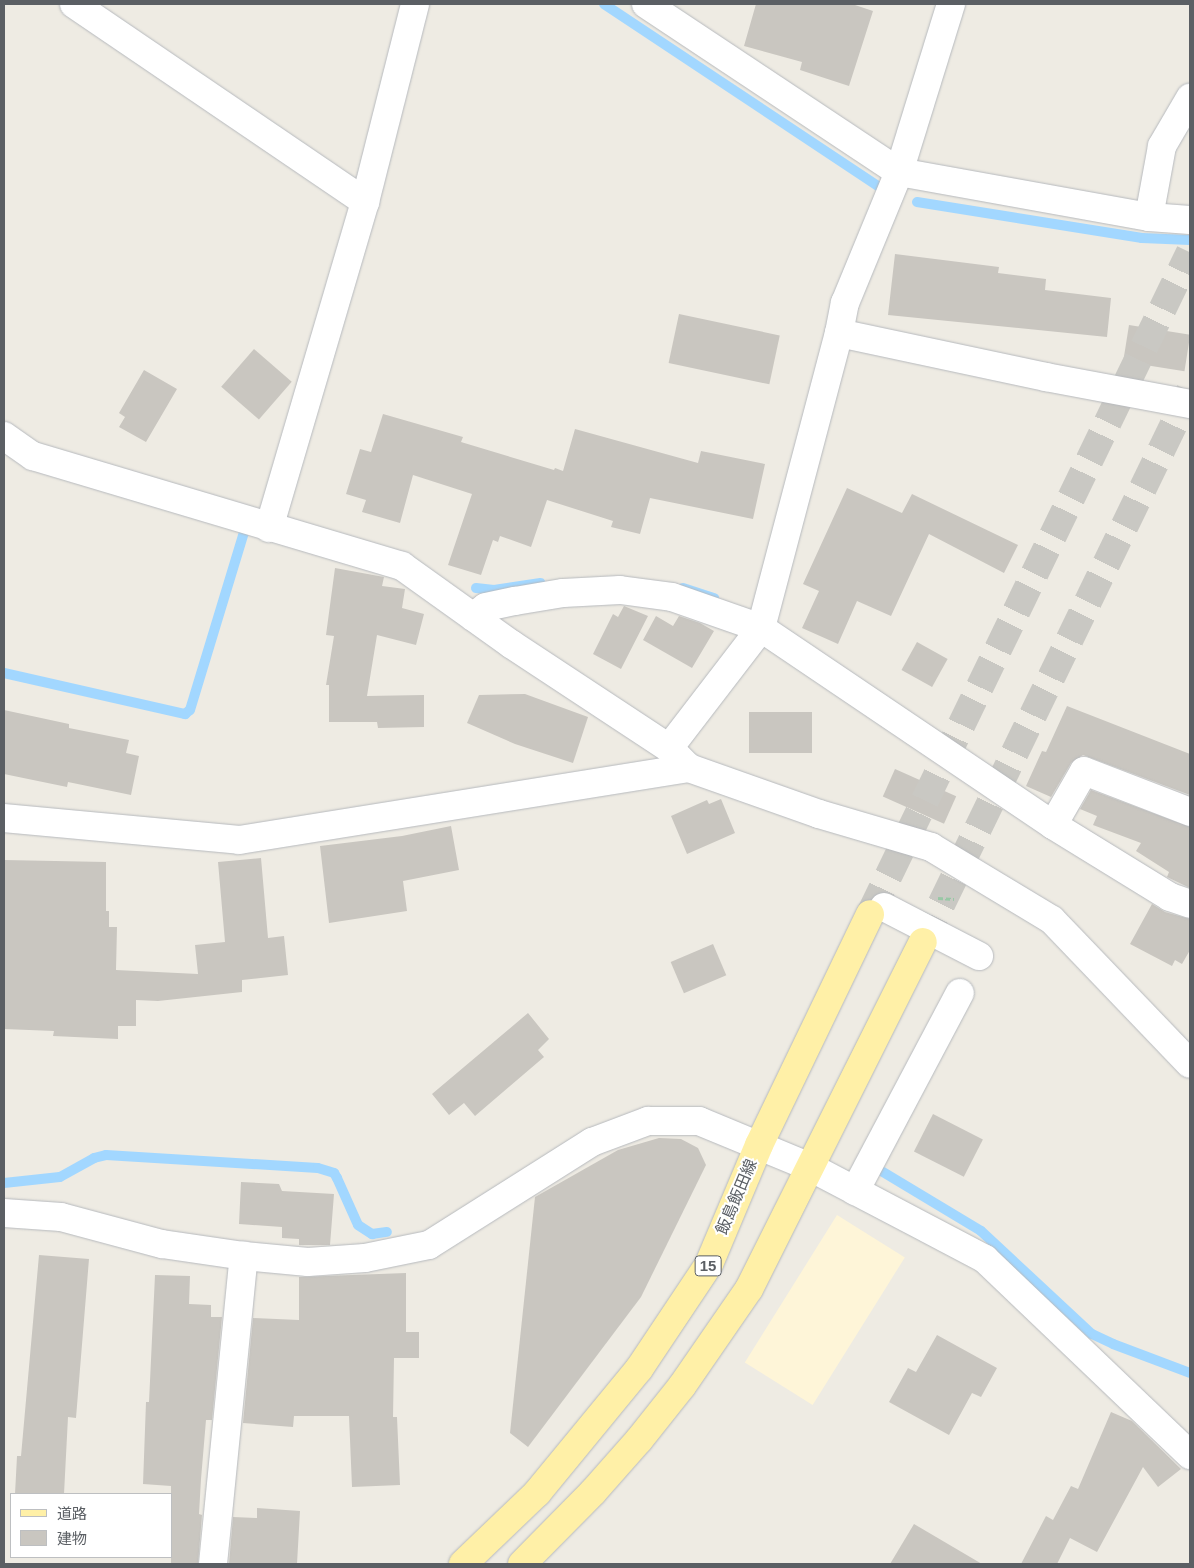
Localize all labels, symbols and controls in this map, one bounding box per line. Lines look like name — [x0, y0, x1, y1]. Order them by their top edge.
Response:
street label: 飯島飯田線 — [713, 1156, 761, 1238]
road number: 15 — [694, 1254, 722, 1278]
legend — [10, 1493, 172, 1558]
text: 道路 — [57, 1505, 87, 1522]
text: 建物 — [57, 1530, 87, 1547]

